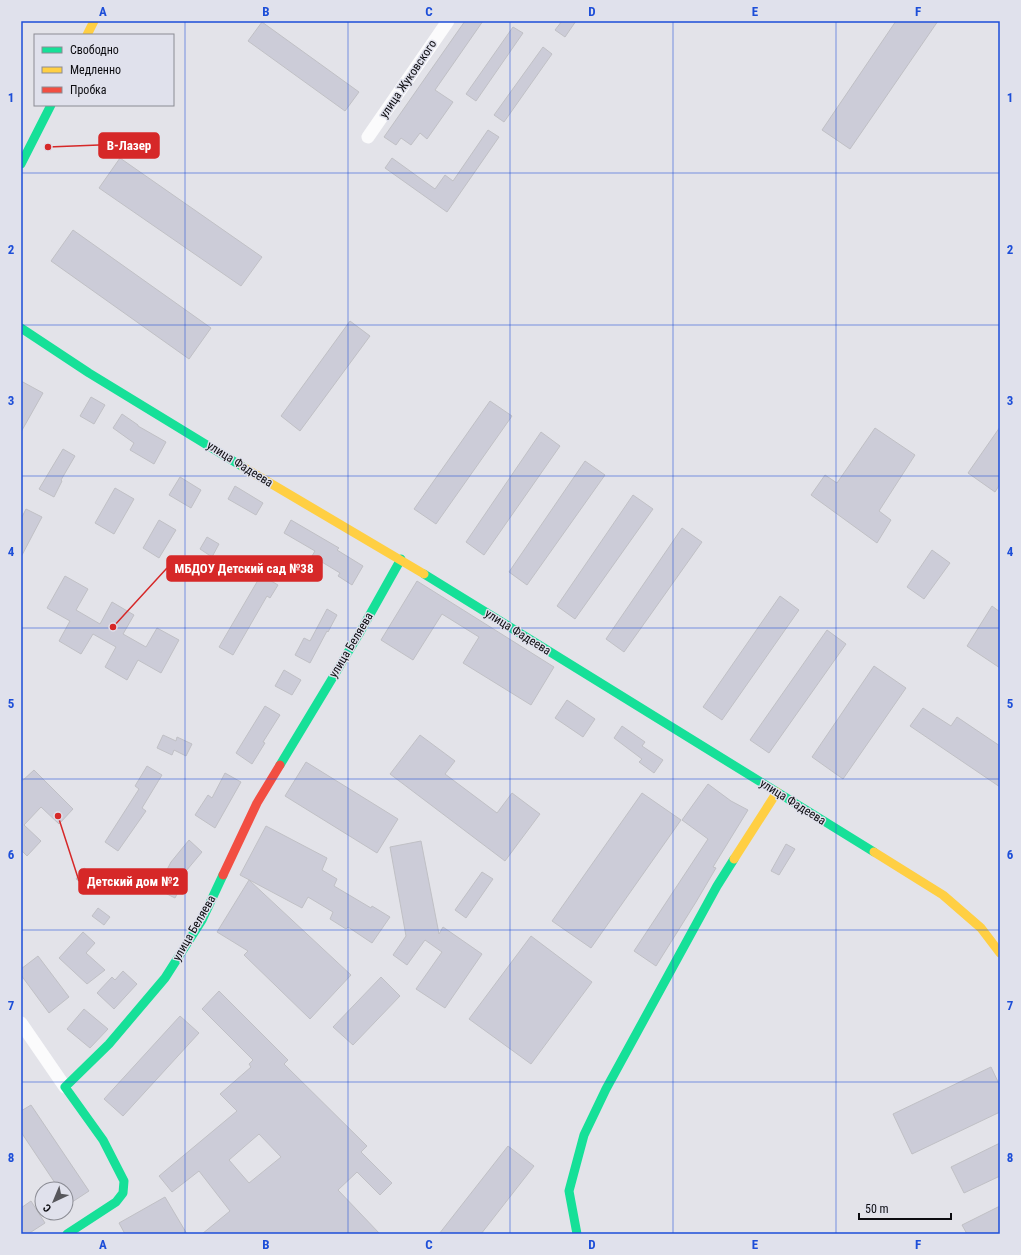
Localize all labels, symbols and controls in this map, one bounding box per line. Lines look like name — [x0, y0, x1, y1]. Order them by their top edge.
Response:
text: A — [99, 4, 107, 19]
text: B — [262, 4, 270, 19]
text: C — [425, 4, 433, 19]
text: D — [588, 4, 596, 19]
text: E — [752, 4, 759, 19]
text: F — [915, 4, 921, 19]
legend — [34, 34, 174, 106]
street label: улица Жуковского — [377, 37, 439, 121]
text: Свободно — [70, 43, 119, 57]
text: Медленно — [70, 63, 121, 77]
text: Пробка — [70, 83, 107, 97]
text: 1 — [8, 90, 14, 105]
text: 1 — [1007, 90, 1013, 105]
callout: В-Лазер — [99, 133, 159, 158]
text: В-Лазер — [107, 138, 151, 153]
text: 2 — [8, 242, 15, 257]
text: 2 — [1007, 242, 1014, 257]
text: 3 — [8, 393, 14, 408]
text: 3 — [1007, 393, 1013, 408]
street label: улица Фадеева — [204, 438, 276, 490]
text: 4 — [8, 544, 15, 559]
text: 4 — [1007, 544, 1014, 559]
callout: МБДОУ Детский сад №38 — [167, 556, 322, 581]
text: МБДОУ Детский сад №38 — [175, 561, 313, 576]
street label: улица Фадеева — [482, 606, 554, 658]
street label: улица Беляева — [326, 610, 376, 680]
text: 5 — [8, 696, 15, 711]
text: 5 — [1007, 696, 1014, 711]
street label: улица Фадеева — [757, 776, 829, 828]
text: 6 — [8, 847, 15, 862]
text: 6 — [1007, 847, 1014, 862]
callout: Детский дом №2 — [79, 869, 187, 894]
text: Детский дом №2 — [87, 874, 179, 889]
street label: улица Беляева — [170, 893, 219, 963]
text: 7 — [8, 998, 15, 1013]
text: 7 — [1007, 998, 1014, 1013]
text: 8 — [8, 1150, 14, 1165]
text: 8 — [1007, 1150, 1013, 1165]
north arrow — [34, 1181, 74, 1221]
scale bar — [859, 1195, 951, 1221]
text: С — [41, 1201, 54, 1215]
text: 50 m — [865, 1202, 889, 1216]
text: A — [99, 1237, 107, 1252]
text: B — [262, 1237, 270, 1252]
text: C — [425, 1237, 433, 1252]
text: D — [588, 1237, 596, 1252]
text: E — [752, 1237, 759, 1252]
text: F — [915, 1237, 921, 1252]

